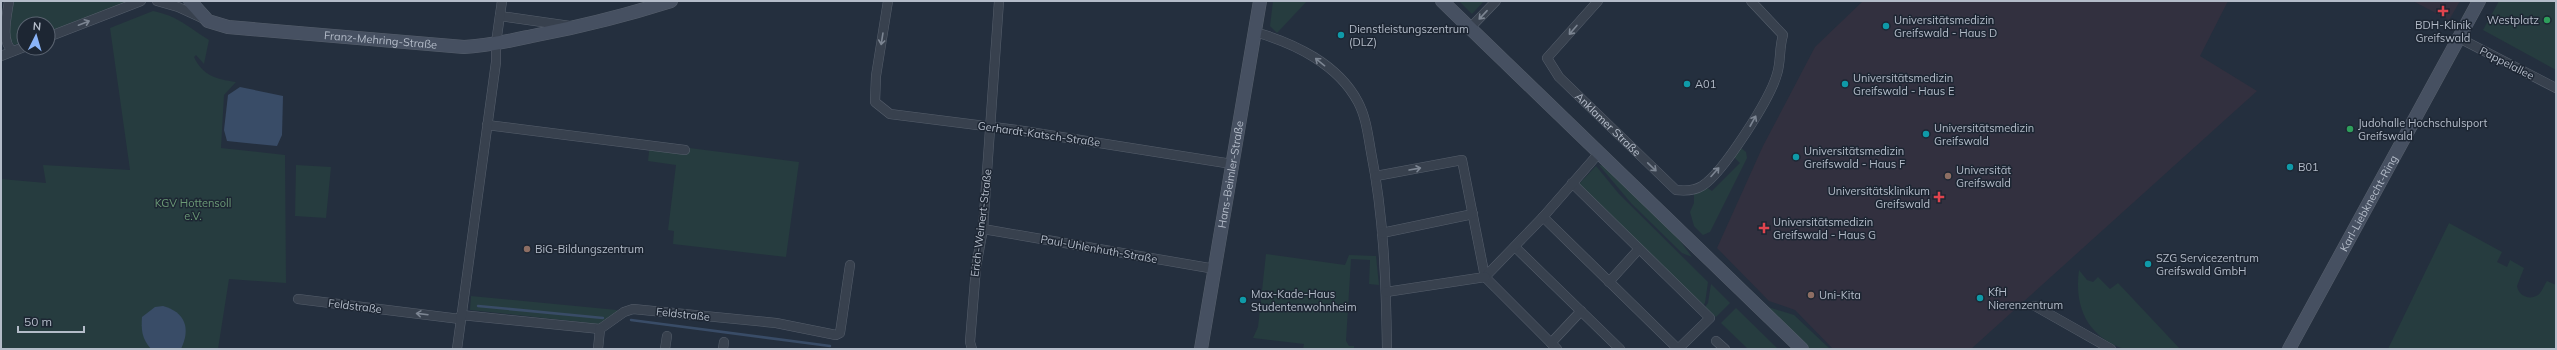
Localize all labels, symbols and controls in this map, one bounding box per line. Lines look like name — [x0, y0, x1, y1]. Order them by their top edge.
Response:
marker: BDH-Klinik Greifswald — [2437, 5, 2449, 17]
one-way arrow — [1479, 9, 1488, 19]
place label: Universitätsmedizin Greifswald - Haus D — [1894, 13, 1997, 40]
place label: Westplatz — [2487, 13, 2539, 27]
marker: Westplatz — [2542, 15, 2552, 25]
north arrow — [16, 16, 56, 56]
place label: BDH-Klinik Greifswald — [2415, 18, 2471, 45]
text: N — [32, 19, 42, 33]
one-way arrow — [78, 19, 90, 27]
marker: Universitätsmedizin Greifswald - Haus D — [1881, 21, 1891, 31]
place label: Dienstleistungszentrum (DLZ) — [1349, 22, 1469, 49]
one-way arrow — [1568, 24, 1577, 35]
street label: Franz-Mehring-Straße — [324, 28, 438, 52]
marker: Dienstleistungszentrum (DLZ) — [1336, 30, 1346, 40]
one-way arrow — [878, 32, 886, 45]
street label: Pappelallee — [2477, 43, 2537, 83]
one-way arrow — [1314, 58, 1325, 67]
place label: Universitätsmedizin Greifswald - Haus E — [1853, 71, 1954, 98]
place label: A01 — [1695, 77, 1716, 91]
marker: A01 — [1682, 79, 1692, 89]
marker: Universitätsmedizin Greifswald - Haus E — [1840, 79, 1850, 89]
street label: Anklamer Straße — [1572, 89, 1644, 159]
one-way arrow — [1749, 115, 1757, 127]
place label: Judohalle Hochschulsport Greifswald — [2358, 116, 2488, 143]
street label: Gerhardt-Katsch-Straße — [977, 118, 1101, 150]
street label: Hans-Beimler-Straße — [1215, 120, 1247, 229]
place label: Universitätsmedizin Greifswald — [1934, 121, 2034, 148]
marker: Judohalle Hochschulsport Greifswald — [2345, 124, 2355, 134]
marker: Universitätsmedizin Greifswald — [1921, 129, 1931, 139]
place label: Universitätsmedizin Greifswald - Haus F — [1804, 144, 1905, 171]
marker: Universitätsmedizin Greifswald - Haus F — [1791, 152, 1801, 162]
street label: Karl-Liebknecht-Ring — [2337, 153, 2401, 254]
place label: B01 — [2298, 160, 2319, 174]
one-way arrow — [1647, 162, 1657, 172]
marker: B01 — [2285, 162, 2295, 172]
place label: Universität Greifswald — [1956, 163, 2011, 190]
one-way arrow — [1408, 165, 1421, 173]
street label: Erich-Weinert-Straße — [967, 168, 995, 278]
one-way arrow — [1710, 168, 1719, 178]
marker: Universität Greifswald — [1943, 171, 1953, 181]
place label: Universitätsklinikum Greifswald — [1828, 184, 1930, 211]
marker: Universitätsklinikum Greifswald — [1933, 191, 1945, 203]
park label: KGV Hottensoll e.V. — [155, 196, 231, 223]
place label: Universitätsmedizin Greifswald - Haus G — [1773, 215, 1876, 242]
marker: Universitätsmedizin Greifswald - Haus G — [1758, 222, 1770, 234]
street label: Paul-Uhlenhuth-Straße — [1039, 232, 1159, 266]
place label: BiG-Bildungszentrum — [535, 242, 644, 256]
marker: BiG-Bildungszentrum — [522, 244, 532, 254]
place label: SZG Servicezentrum Greifswald GmbH — [2156, 251, 2259, 278]
marker: SZG Servicezentrum Greifswald GmbH — [2143, 259, 2153, 269]
place label: KfH Nierenzentrum — [1988, 285, 2063, 312]
place label: Max-Kade-Haus Studentenwohnheim — [1251, 287, 1357, 314]
place label: Uni-Kita — [1819, 288, 1861, 302]
marker: Uni-Kita — [1806, 290, 1816, 300]
marker: KfH Nierenzentrum — [1975, 293, 1985, 303]
marker: Max-Kade-Haus Studentenwohnheim — [1238, 295, 1248, 305]
street label: Feldstraße — [327, 296, 383, 316]
street label: Feldstraße — [655, 304, 711, 324]
scale bar — [18, 308, 84, 334]
one-way arrow — [416, 310, 429, 318]
text: 50 m — [24, 314, 52, 329]

